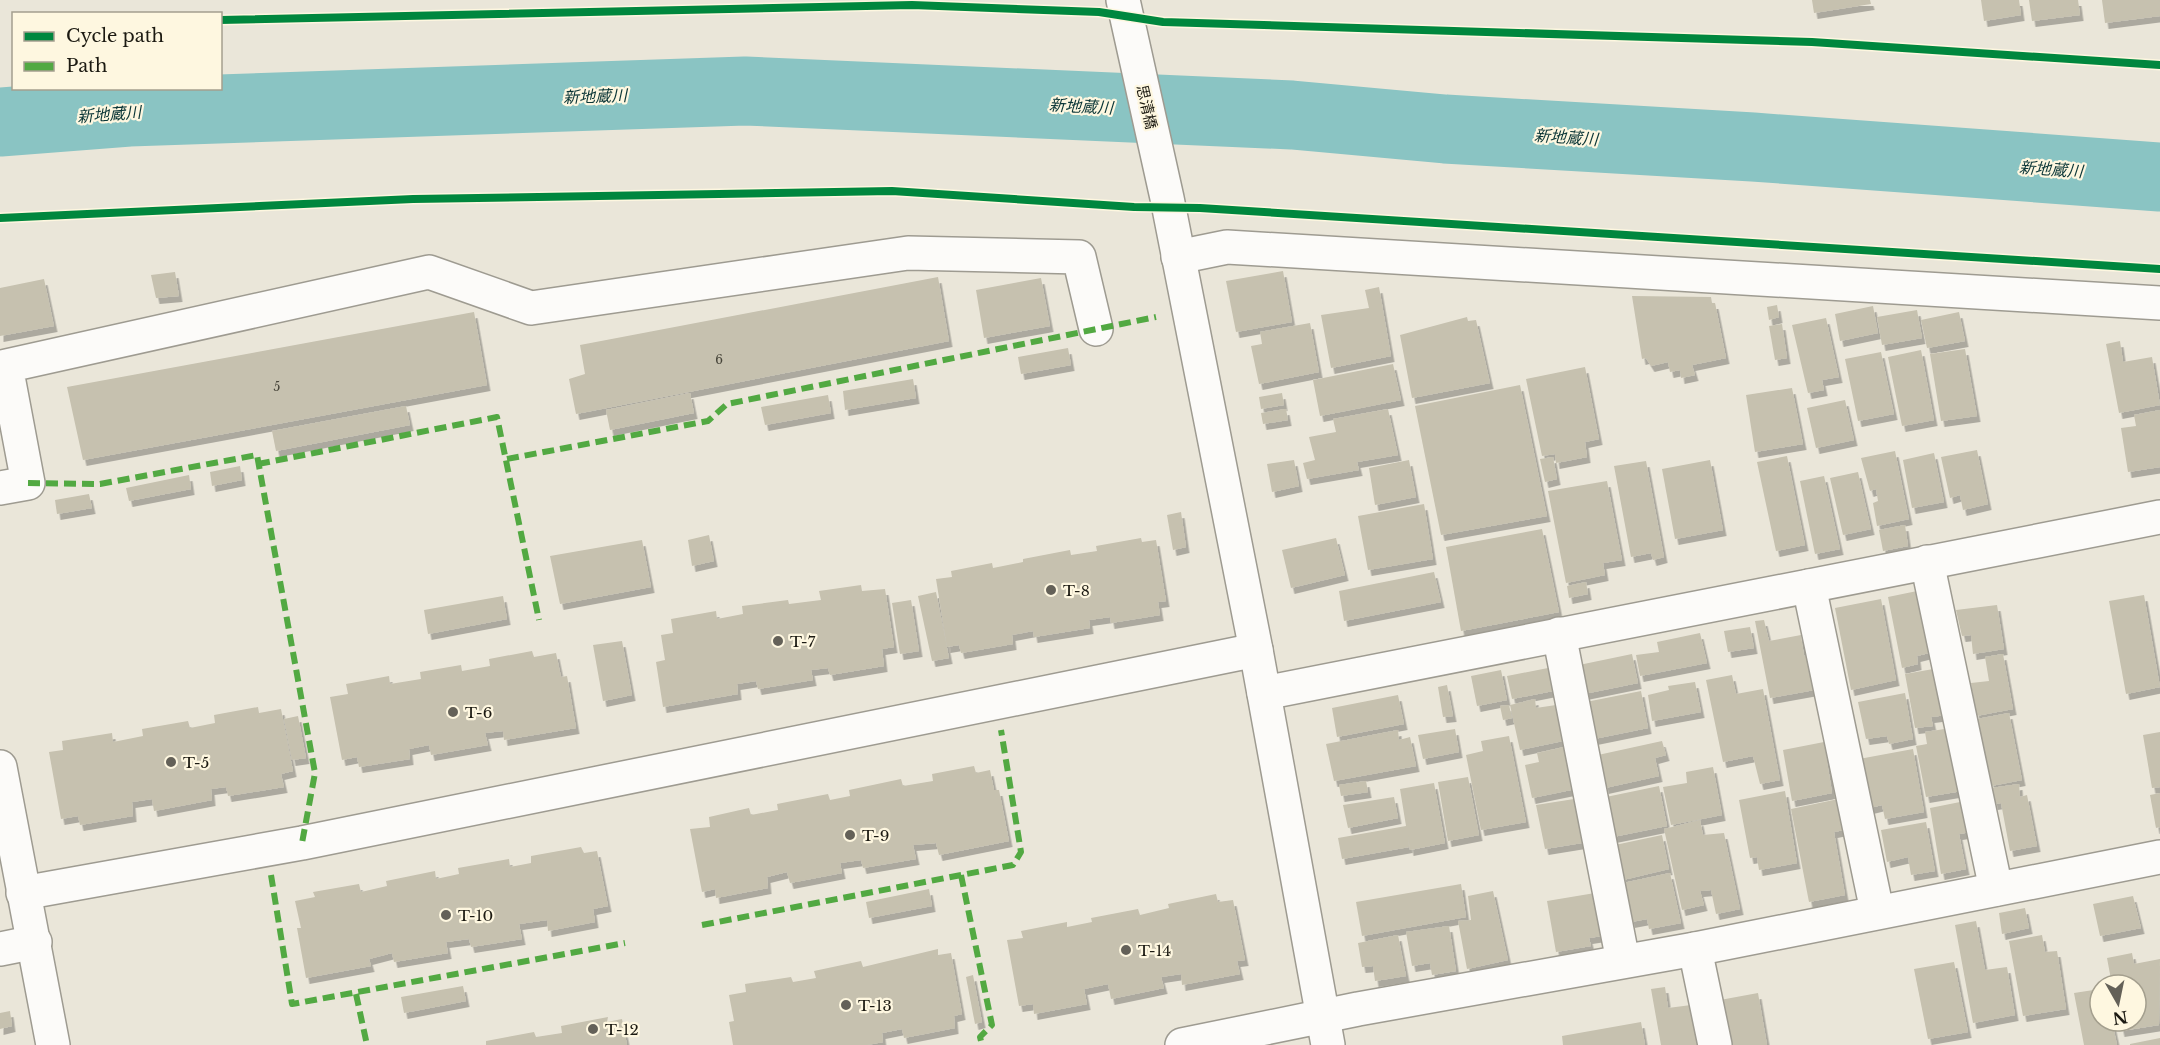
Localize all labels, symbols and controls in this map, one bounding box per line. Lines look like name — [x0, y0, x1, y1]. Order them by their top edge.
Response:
legend — [12, 12, 222, 90]
text: Cycle path — [66, 25, 164, 47]
text: Path — [66, 55, 107, 77]
street label: 思清橋 — [1133, 83, 1161, 131]
water label: 新地蔵川 — [563, 85, 629, 107]
water label: 新地蔵川 — [1049, 94, 1115, 118]
water label: 新地蔵川 — [76, 102, 144, 126]
water label: 新地蔵川 — [1533, 125, 1601, 149]
water label: 新地蔵川 — [2018, 157, 2086, 181]
house number: 6 — [715, 352, 723, 367]
house number: 5 — [274, 379, 281, 394]
place label: T-8 — [1063, 581, 1090, 600]
marker: T-8 — [1044, 583, 1058, 597]
place label: T-7 — [790, 632, 816, 651]
marker: T-7 — [771, 634, 785, 648]
place label: T-6 — [465, 703, 492, 722]
marker: T-6 — [446, 705, 460, 719]
place label: T-5 — [183, 753, 209, 772]
marker: T-5 — [164, 755, 178, 769]
place label: T-9 — [862, 826, 889, 845]
marker: T-9 — [843, 828, 857, 842]
place label: T-10 — [458, 906, 493, 925]
marker: T-10 — [439, 908, 453, 922]
place label: T-14 — [1138, 941, 1171, 960]
marker: T-14 — [1119, 943, 1133, 957]
north arrow — [2088, 973, 2148, 1033]
place label: T-13 — [858, 996, 892, 1015]
marker: T-13 — [839, 998, 853, 1012]
text: N — [2111, 1007, 2129, 1029]
place label: T-12 — [605, 1020, 639, 1039]
marker: T-12 — [586, 1022, 600, 1036]

